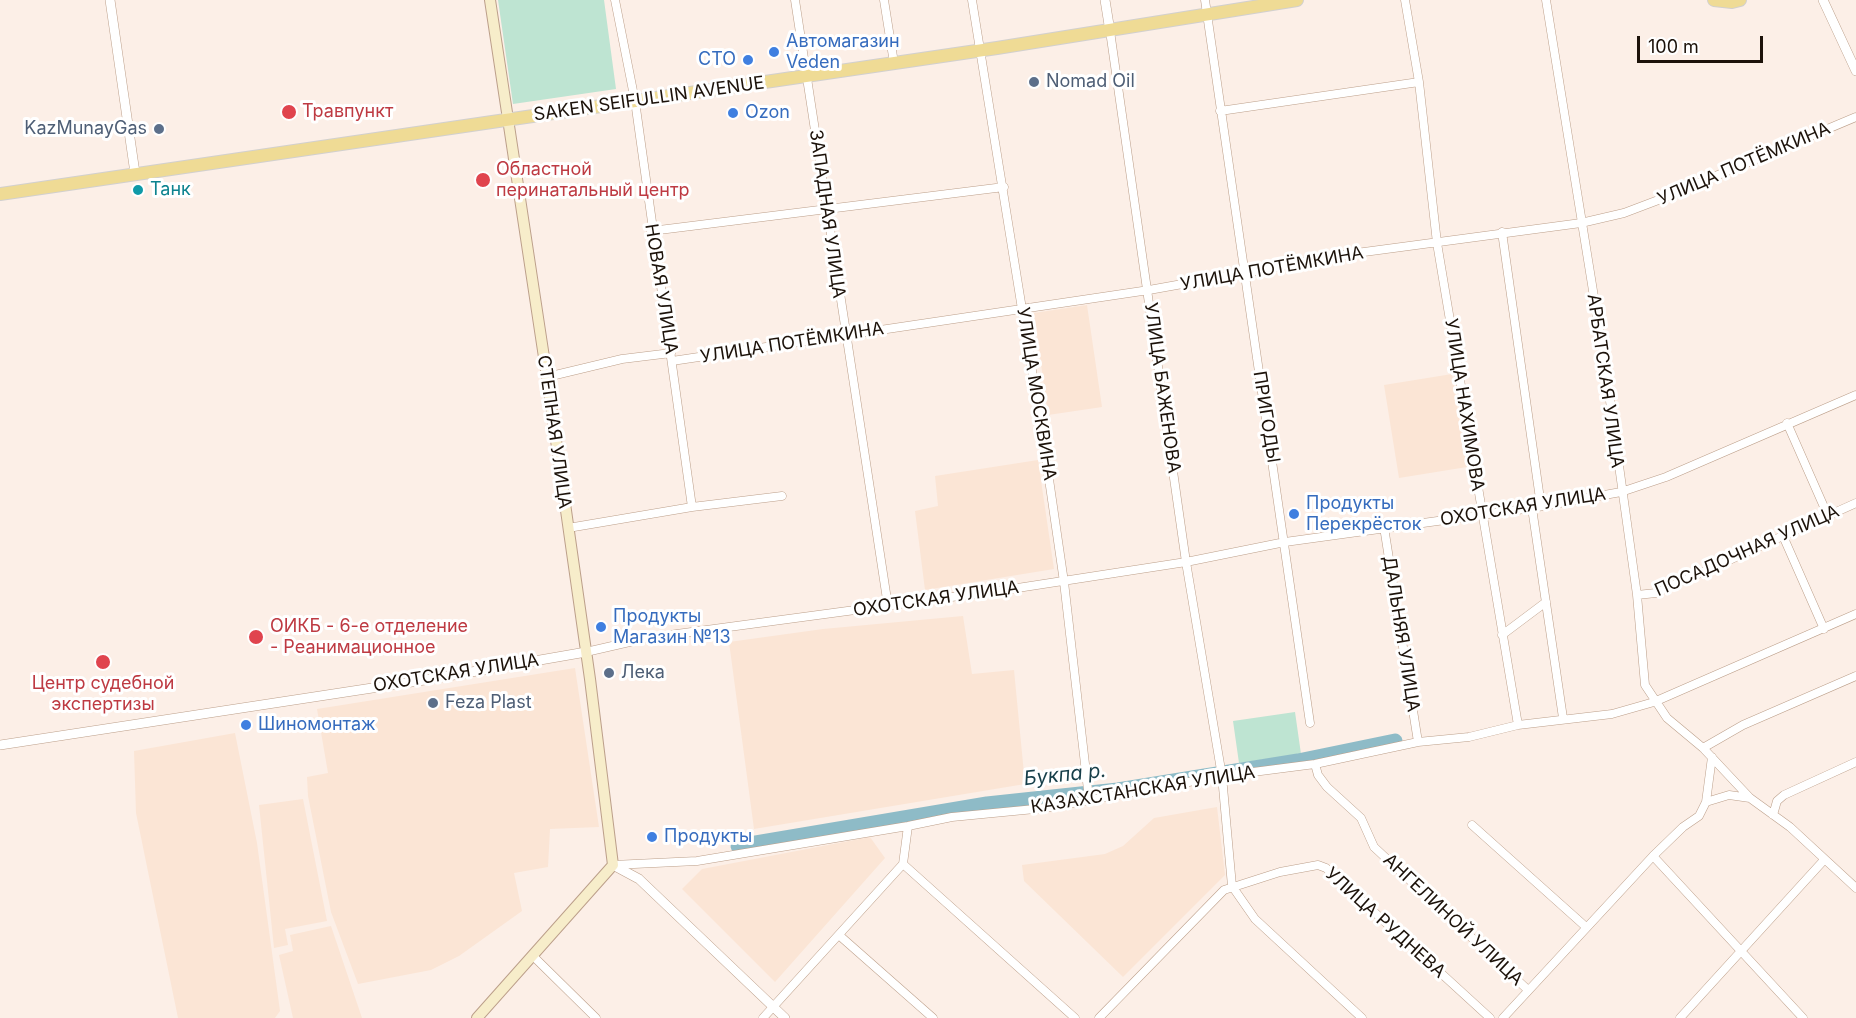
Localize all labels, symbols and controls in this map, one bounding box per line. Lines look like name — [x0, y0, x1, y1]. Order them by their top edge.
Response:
scale bar — [1640, 24, 1766, 62]
place label: Автомагазин Veden — [786, 31, 900, 74]
text: 100 m — [1648, 36, 1699, 57]
marker: Автомагазин Veden — [767, 45, 781, 59]
place label: СТО — [698, 49, 736, 71]
marker: СТО — [741, 53, 755, 67]
place label: Nomad Oil — [1046, 71, 1135, 93]
street label: SAKEN SEIFULLIN AVENUE — [532, 72, 766, 126]
marker: Nomad Oil — [1027, 75, 1041, 89]
place label: Травпункт — [302, 101, 393, 123]
place label: Ozon — [745, 102, 790, 124]
marker: Травпункт — [280, 103, 298, 121]
marker: Ozon — [726, 106, 740, 120]
place label: KazMunayGas — [24, 118, 147, 140]
street label: УЛИЦА ПОТЁМКИНА — [1654, 118, 1834, 210]
marker: KazMunayGas — [152, 122, 166, 136]
street label: ЗАПАДНАЯ УЛИЦА — [804, 128, 850, 300]
place label: Областной перинатальный центр — [496, 159, 690, 201]
marker: Областной перинатальный центр — [474, 171, 492, 189]
place label: Танк — [150, 179, 191, 201]
marker: Танк — [131, 183, 145, 197]
street label: НОВАЯ УЛИЦА — [640, 222, 682, 356]
street label: УЛИЦА ПОТЁМКИНА — [1179, 242, 1365, 296]
street label: АРБАТСКАЯ УЛИЦА — [1582, 293, 1628, 469]
street label: УЛИЦА БАЖЕНОВА — [1139, 301, 1185, 475]
street label: УЛИЦА МОСКВИНА — [1012, 306, 1060, 482]
street label: УЛИЦА НАХИМОВА — [1440, 317, 1488, 493]
street label: УЛИЦА ПОТЁМКИНА — [699, 318, 885, 368]
street label: СТЕПНАЯ УЛИЦА — [533, 354, 575, 510]
street label: ПРИГОДЫ — [1248, 370, 1284, 464]
street label: ОХОТСКАЯ УЛИЦА — [1439, 483, 1607, 531]
place label: Продукты Перекрёсток — [1306, 493, 1422, 536]
street label: ПОСАДОЧНАЯ УЛИЦА — [1651, 501, 1843, 601]
marker: Продукты Перекрёсток — [1287, 507, 1301, 521]
street label: ДАЛЬНЯЯ УЛИЦА — [1378, 554, 1424, 714]
street label: ОХОТСКАЯ УЛИЦА — [852, 577, 1020, 621]
place label: Продукты Магазин №13 — [613, 606, 731, 648]
place label: ОИКБ - 6-е отделение - Реанимационное — [270, 616, 468, 658]
marker: Продукты Магазин №13 — [594, 620, 608, 634]
marker: ОИКБ - 6-е отделение - Реанимационное — [247, 628, 265, 646]
street label: ОХОТСКАЯ УЛИЦА — [372, 649, 540, 697]
marker: Центр судебной экспертизы — [94, 653, 112, 671]
place label: Лека — [621, 662, 665, 684]
marker: Лека — [602, 666, 616, 680]
place label: Центр судебной экспертизы — [32, 673, 174, 716]
place label: Feza Plast — [445, 692, 532, 714]
marker: Feza Plast — [426, 696, 440, 710]
place label: Шиномонтаж — [258, 714, 376, 736]
marker: Шиномонтаж — [239, 718, 253, 732]
water label: Букпа р. — [1023, 759, 1107, 791]
street label: КАЗАХСТАНСКАЯ УЛИЦА — [1029, 762, 1257, 818]
place label: Продукты — [664, 826, 752, 848]
marker: Продукты — [645, 830, 659, 844]
street label: АНГЕЛИНОЙ УЛИЦА — [1379, 850, 1527, 990]
street label: УЛИЦА РУДНЕВА — [1320, 863, 1450, 983]

